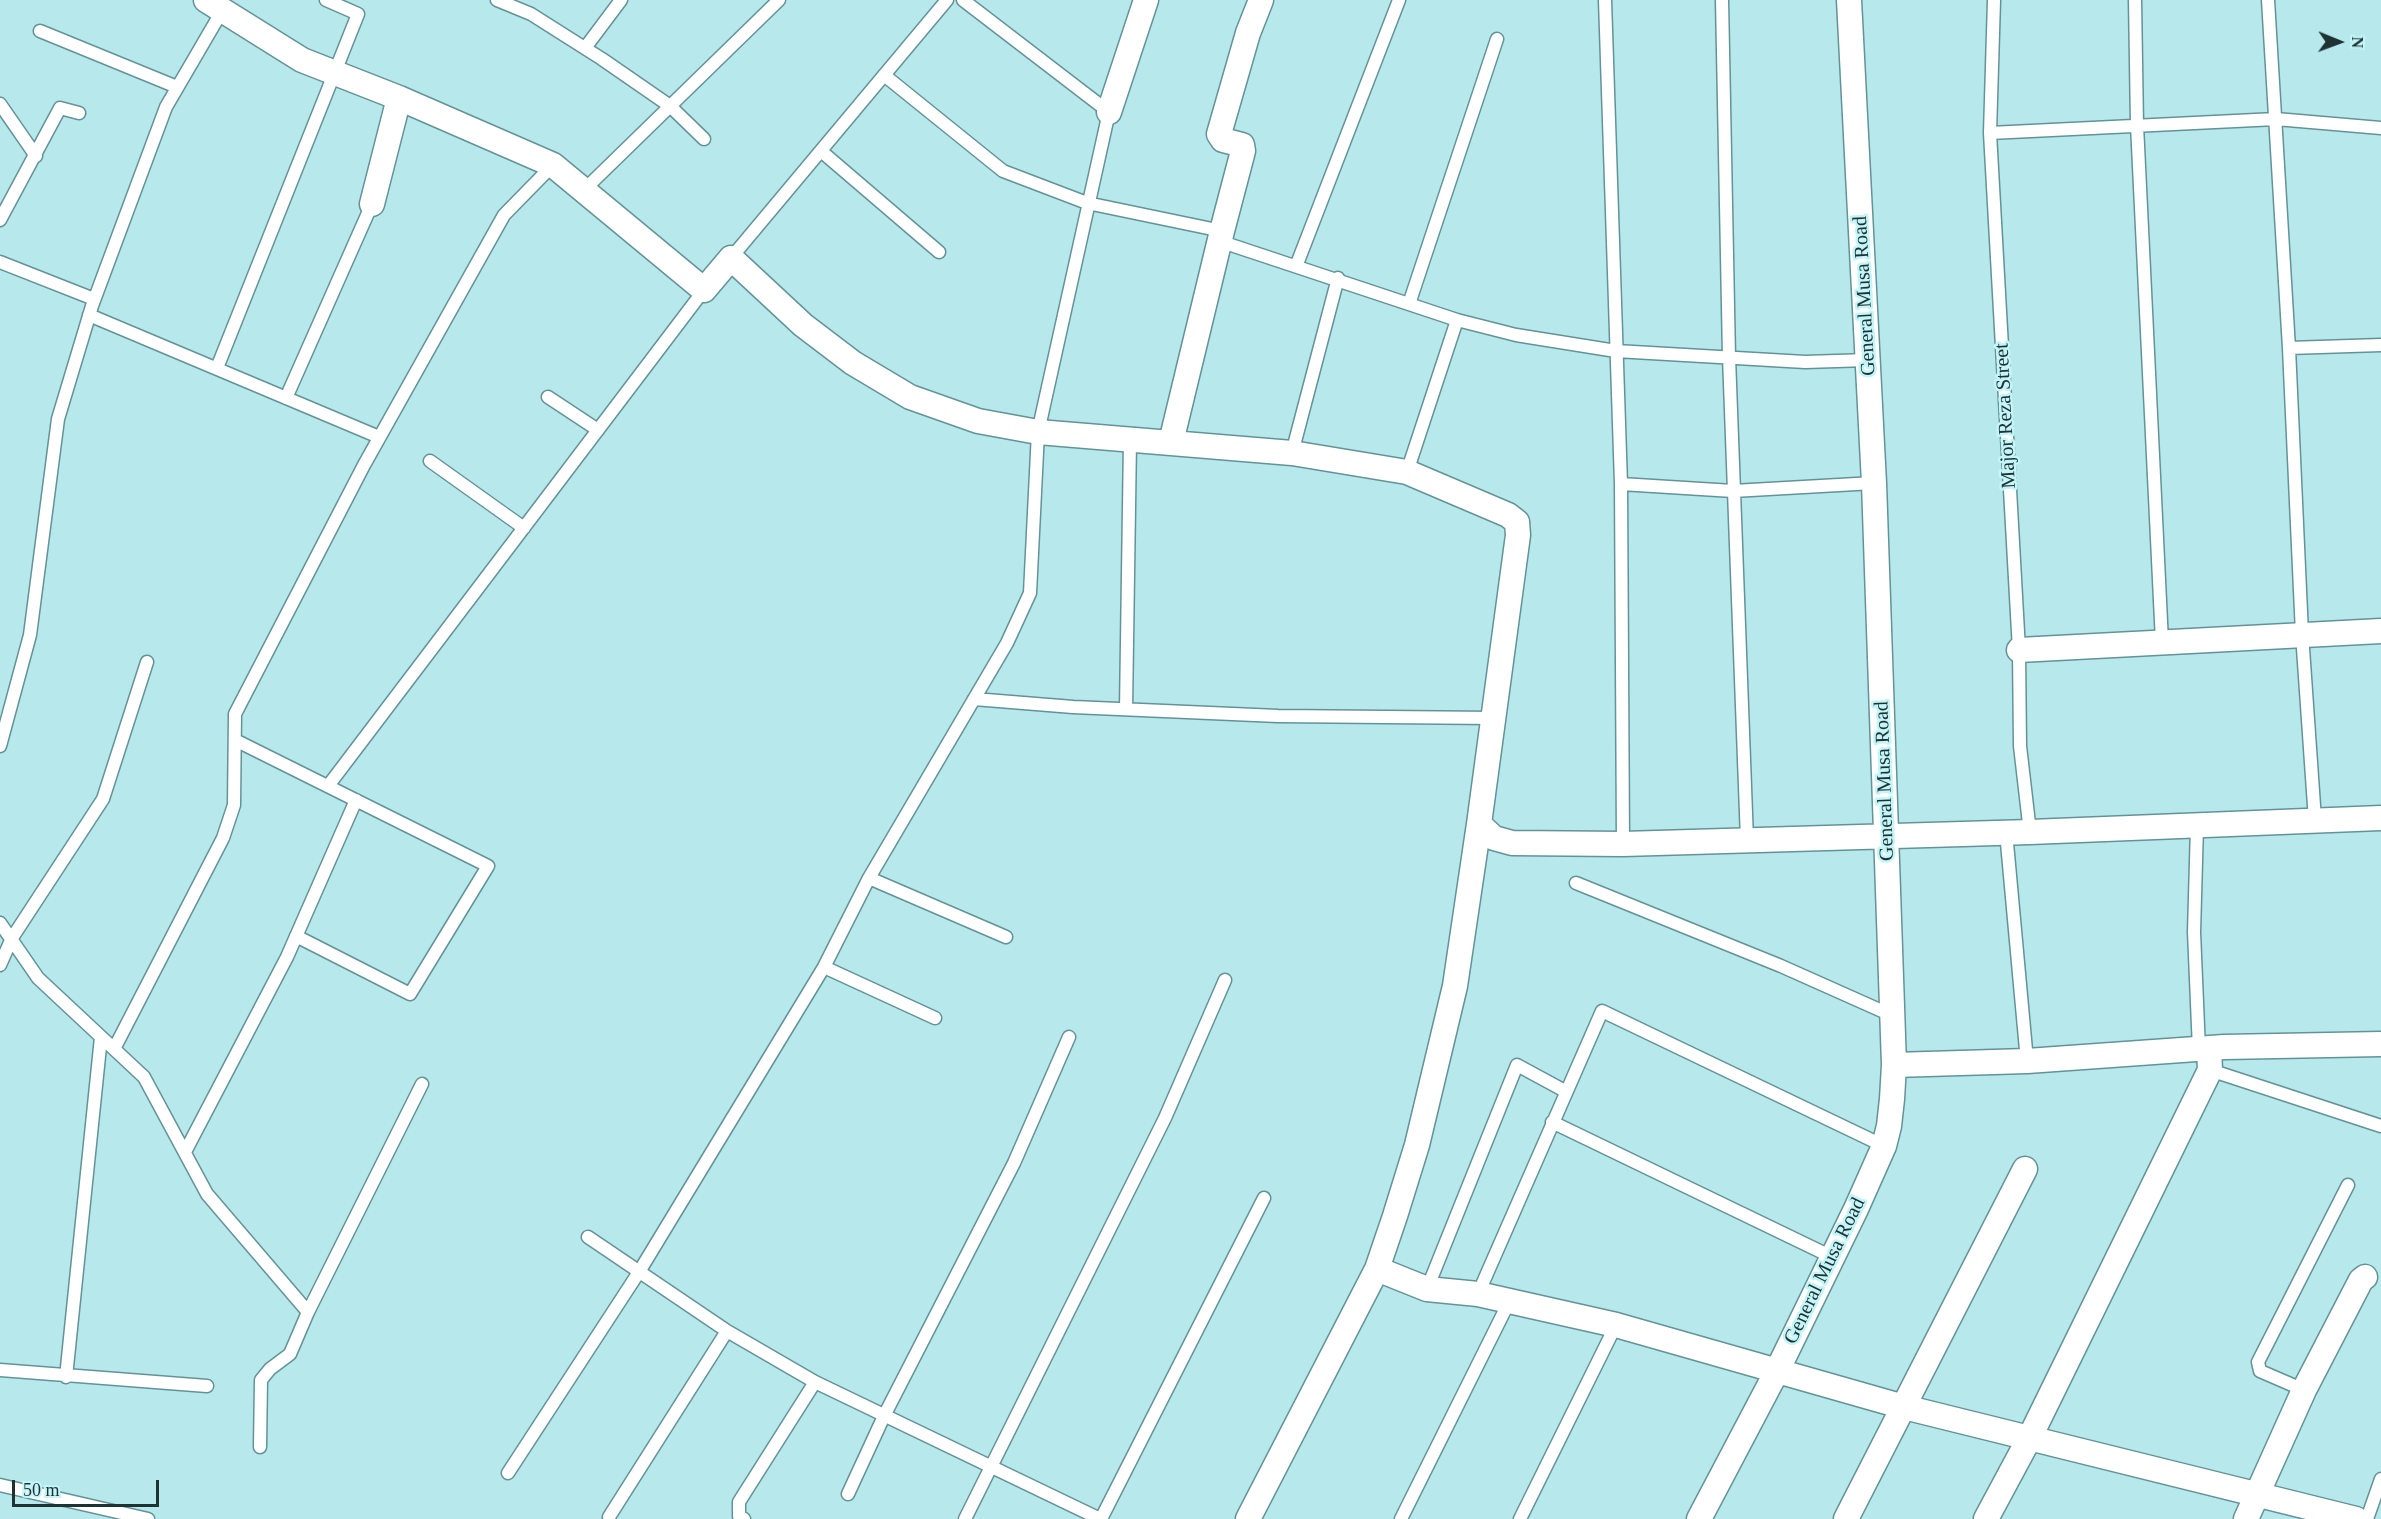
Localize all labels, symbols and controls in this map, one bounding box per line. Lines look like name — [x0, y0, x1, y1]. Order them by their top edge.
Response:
north arrow — [2309, 12, 2369, 72]
text: N — [2349, 36, 2366, 48]
street label: General Musa Road — [1849, 216, 1881, 376]
street label: Major Reza Street — [1990, 343, 2022, 489]
street label: General Musa Road — [1870, 701, 1900, 861]
street label: General Musa Road — [1779, 1194, 1871, 1348]
scale bar — [15, 1468, 162, 1506]
text: 50 m — [23, 1480, 60, 1500]

